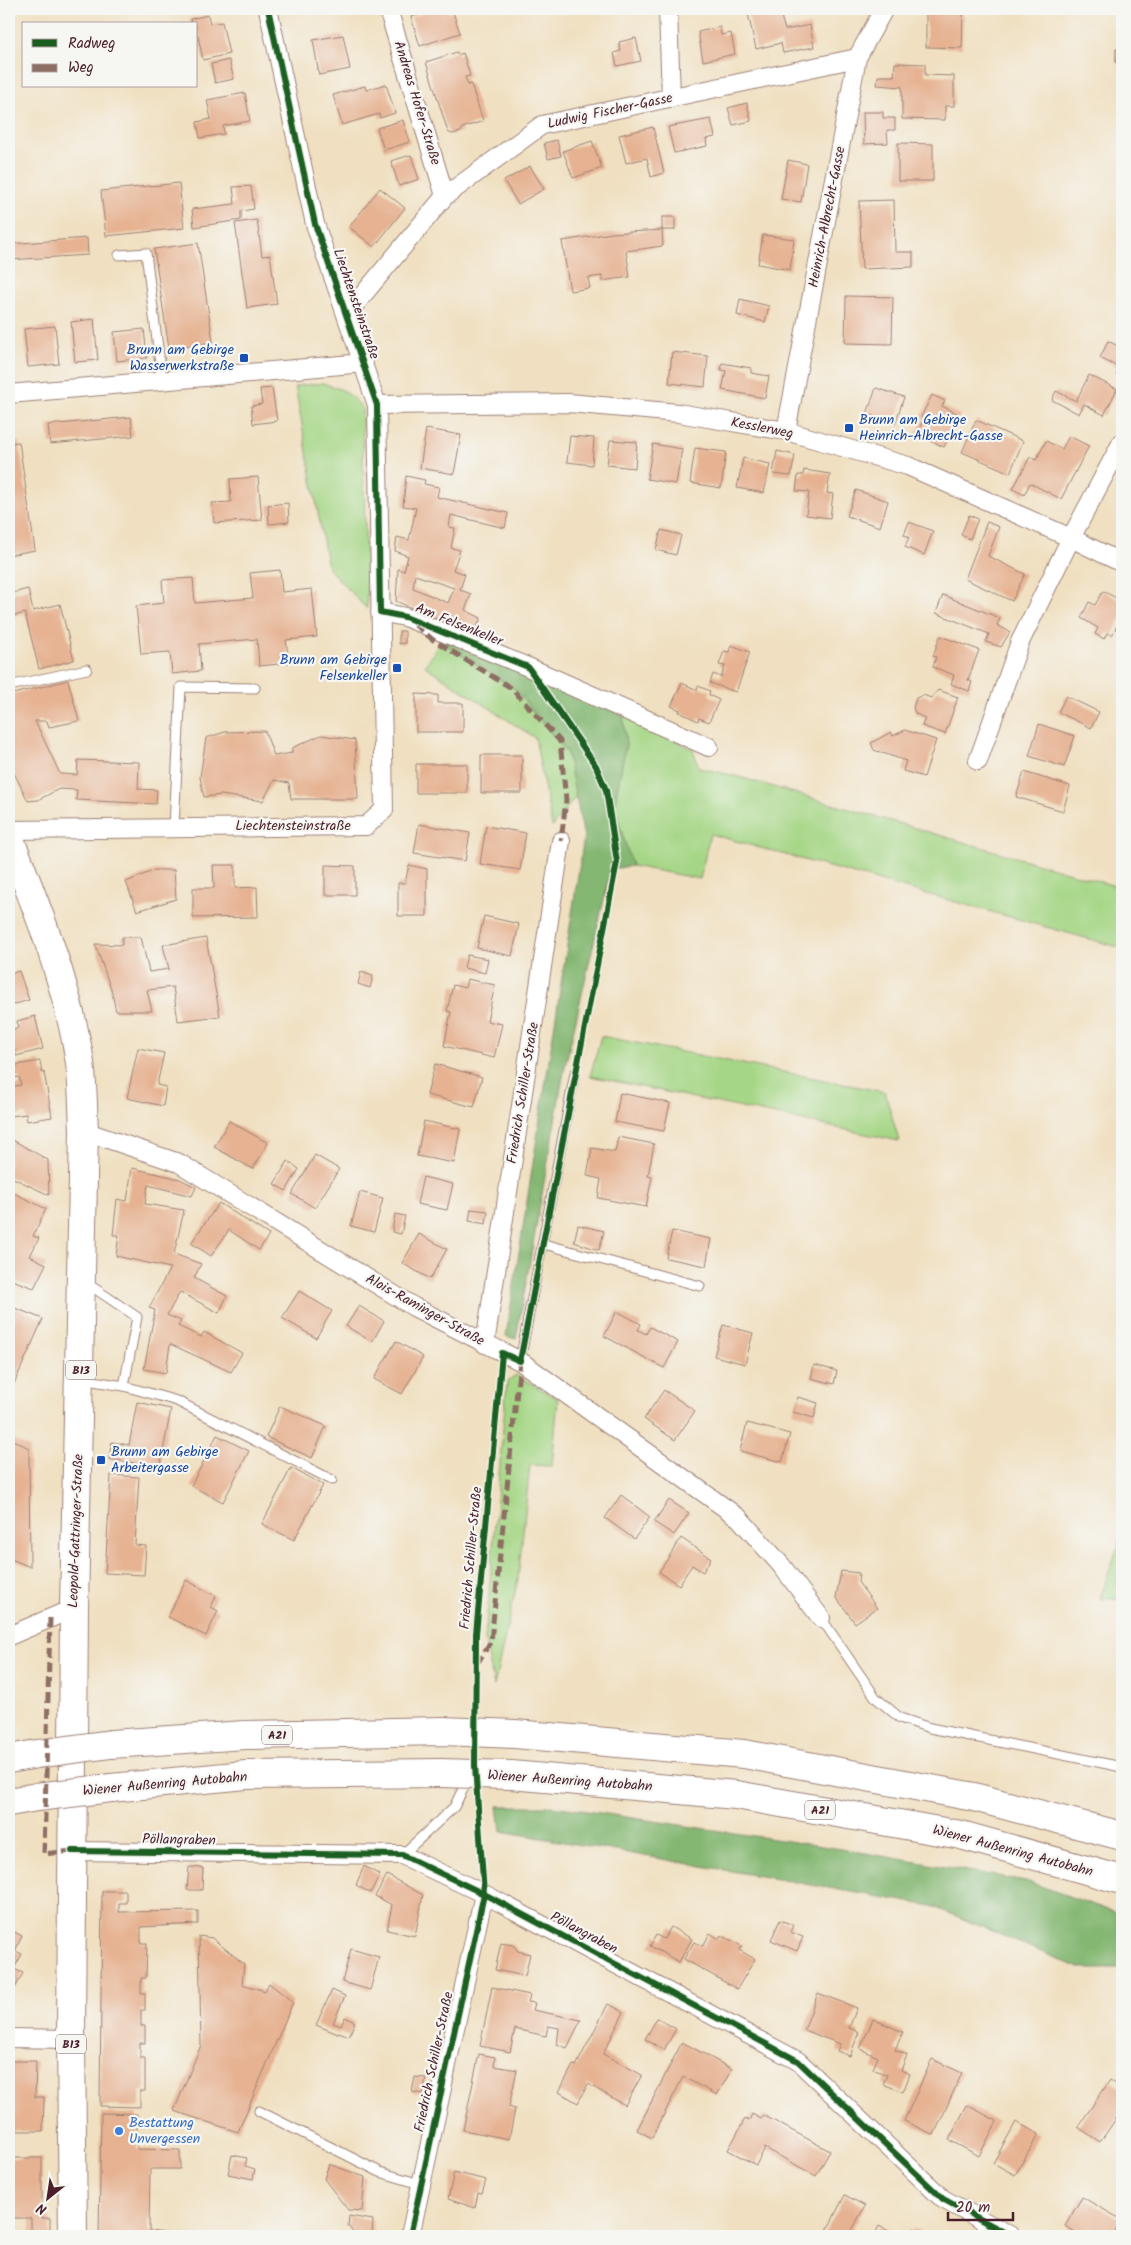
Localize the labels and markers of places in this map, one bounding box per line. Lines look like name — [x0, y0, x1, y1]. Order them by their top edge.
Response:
place label: Brunn am Gebirge Wasserwerkstraße — [127, 339, 235, 377]
marker: Brunn am Gebirge Wasserwerkstraße — [238, 352, 250, 364]
place label: Brunn am Gebirge Heinrich-Albrecht-Gasse — [859, 409, 1003, 447]
marker: Brunn am Gebirge Heinrich-Albrecht-Gasse — [843, 422, 855, 434]
place label: Brunn am Gebirge Felsenkeller — [280, 649, 388, 687]
marker: Brunn am Gebirge Felsenkeller — [391, 662, 403, 674]
place label: Brunn am Gebirge Arbeitergasse — [111, 1441, 219, 1479]
marker: Brunn am Gebirge Arbeitergasse — [95, 1454, 107, 1466]
place label: Bestattung Unvergessen — [129, 2112, 200, 2150]
marker: Bestattung Unvergessen — [113, 2125, 125, 2137]

